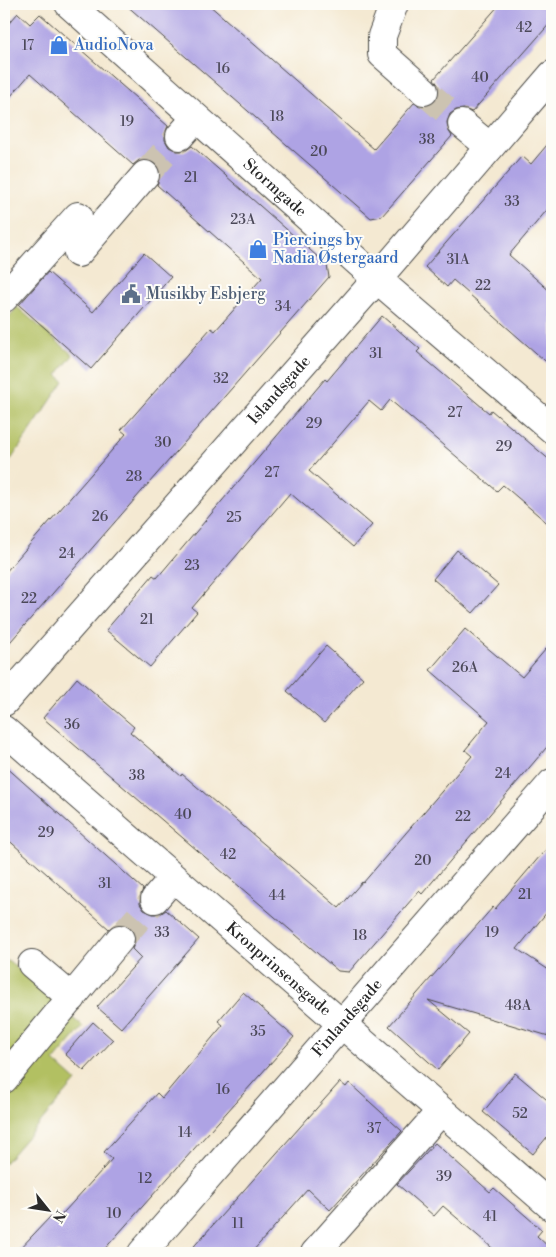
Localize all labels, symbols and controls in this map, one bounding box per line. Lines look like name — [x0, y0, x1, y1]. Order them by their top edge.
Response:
house number: 42 — [516, 19, 532, 37]
shop icon: AudioNova — [48, 34, 70, 56]
place label: AudioNova — [73, 35, 155, 55]
house number: 17 — [22, 37, 34, 55]
house number: 16 — [216, 60, 231, 78]
house number: 40 — [471, 69, 489, 87]
house number: 18 — [270, 108, 284, 126]
house number: 19 — [120, 113, 134, 131]
house number: 38 — [419, 131, 435, 149]
house number: 20 — [310, 143, 328, 161]
street label: Stormgade — [239, 154, 311, 221]
house number: 21 — [184, 169, 198, 187]
house number: 33 — [504, 193, 520, 211]
house number: 23A — [230, 211, 256, 229]
place label: Piercings by Nadia Østergaard — [273, 230, 398, 268]
shop icon: Piercings by Nadia Østergaard — [247, 238, 269, 260]
house number: 31A — [446, 251, 470, 269]
house number: 22 — [475, 277, 491, 295]
public building icon: Musikby Esbjerg — [120, 283, 142, 305]
place label: Musikby Esbjerg — [146, 284, 266, 304]
house number: 34 — [275, 298, 291, 316]
house number: 31 — [369, 345, 383, 363]
street label: Islandsgade — [243, 351, 315, 429]
house number: 32 — [213, 370, 229, 388]
house number: 27 — [448, 404, 462, 422]
house number: 29 — [306, 415, 322, 433]
house number: 30 — [154, 434, 172, 452]
house number: 29 — [496, 438, 512, 456]
house number: 27 — [265, 464, 279, 482]
house number: 28 — [126, 468, 142, 486]
house number: 26 — [92, 508, 109, 526]
house number: 25 — [226, 509, 242, 527]
house number: 24 — [59, 545, 75, 563]
house number: 23 — [184, 557, 200, 575]
house number: 22 — [21, 590, 37, 608]
house number: 21 — [140, 611, 154, 629]
house number: 26A — [452, 659, 478, 677]
house number: 36 — [64, 716, 81, 734]
house number: 24 — [495, 765, 511, 783]
house number: 38 — [129, 767, 145, 785]
house number: 40 — [174, 806, 192, 824]
house number: 22 — [455, 808, 471, 826]
house number: 29 — [38, 824, 54, 842]
house number: 42 — [220, 846, 236, 864]
house number: 20 — [414, 852, 432, 870]
house number: 31 — [98, 875, 112, 893]
house number: 21 — [518, 886, 532, 904]
house number: 44 — [269, 887, 285, 905]
street label: Kronprinsensgade — [222, 918, 335, 1020]
house number: 33 — [154, 924, 170, 942]
house number: 19 — [485, 924, 499, 942]
house number: 18 — [353, 927, 367, 945]
street label: Finlandsgade — [308, 975, 387, 1061]
house number: 48A — [505, 997, 532, 1015]
house number: 35 — [250, 1023, 266, 1041]
house number: 16 — [216, 1081, 231, 1099]
house number: 52 — [512, 1105, 528, 1123]
house number: 37 — [367, 1120, 381, 1138]
house number: 14 — [178, 1124, 192, 1142]
house number: 39 — [436, 1168, 452, 1186]
house number: 12 — [138, 1170, 152, 1188]
north arrow — [22, 1184, 72, 1234]
house number: 10 — [107, 1205, 121, 1223]
text: N — [48, 1207, 69, 1225]
house number: 41 — [483, 1208, 497, 1226]
house number: 11 — [232, 1215, 244, 1233]

